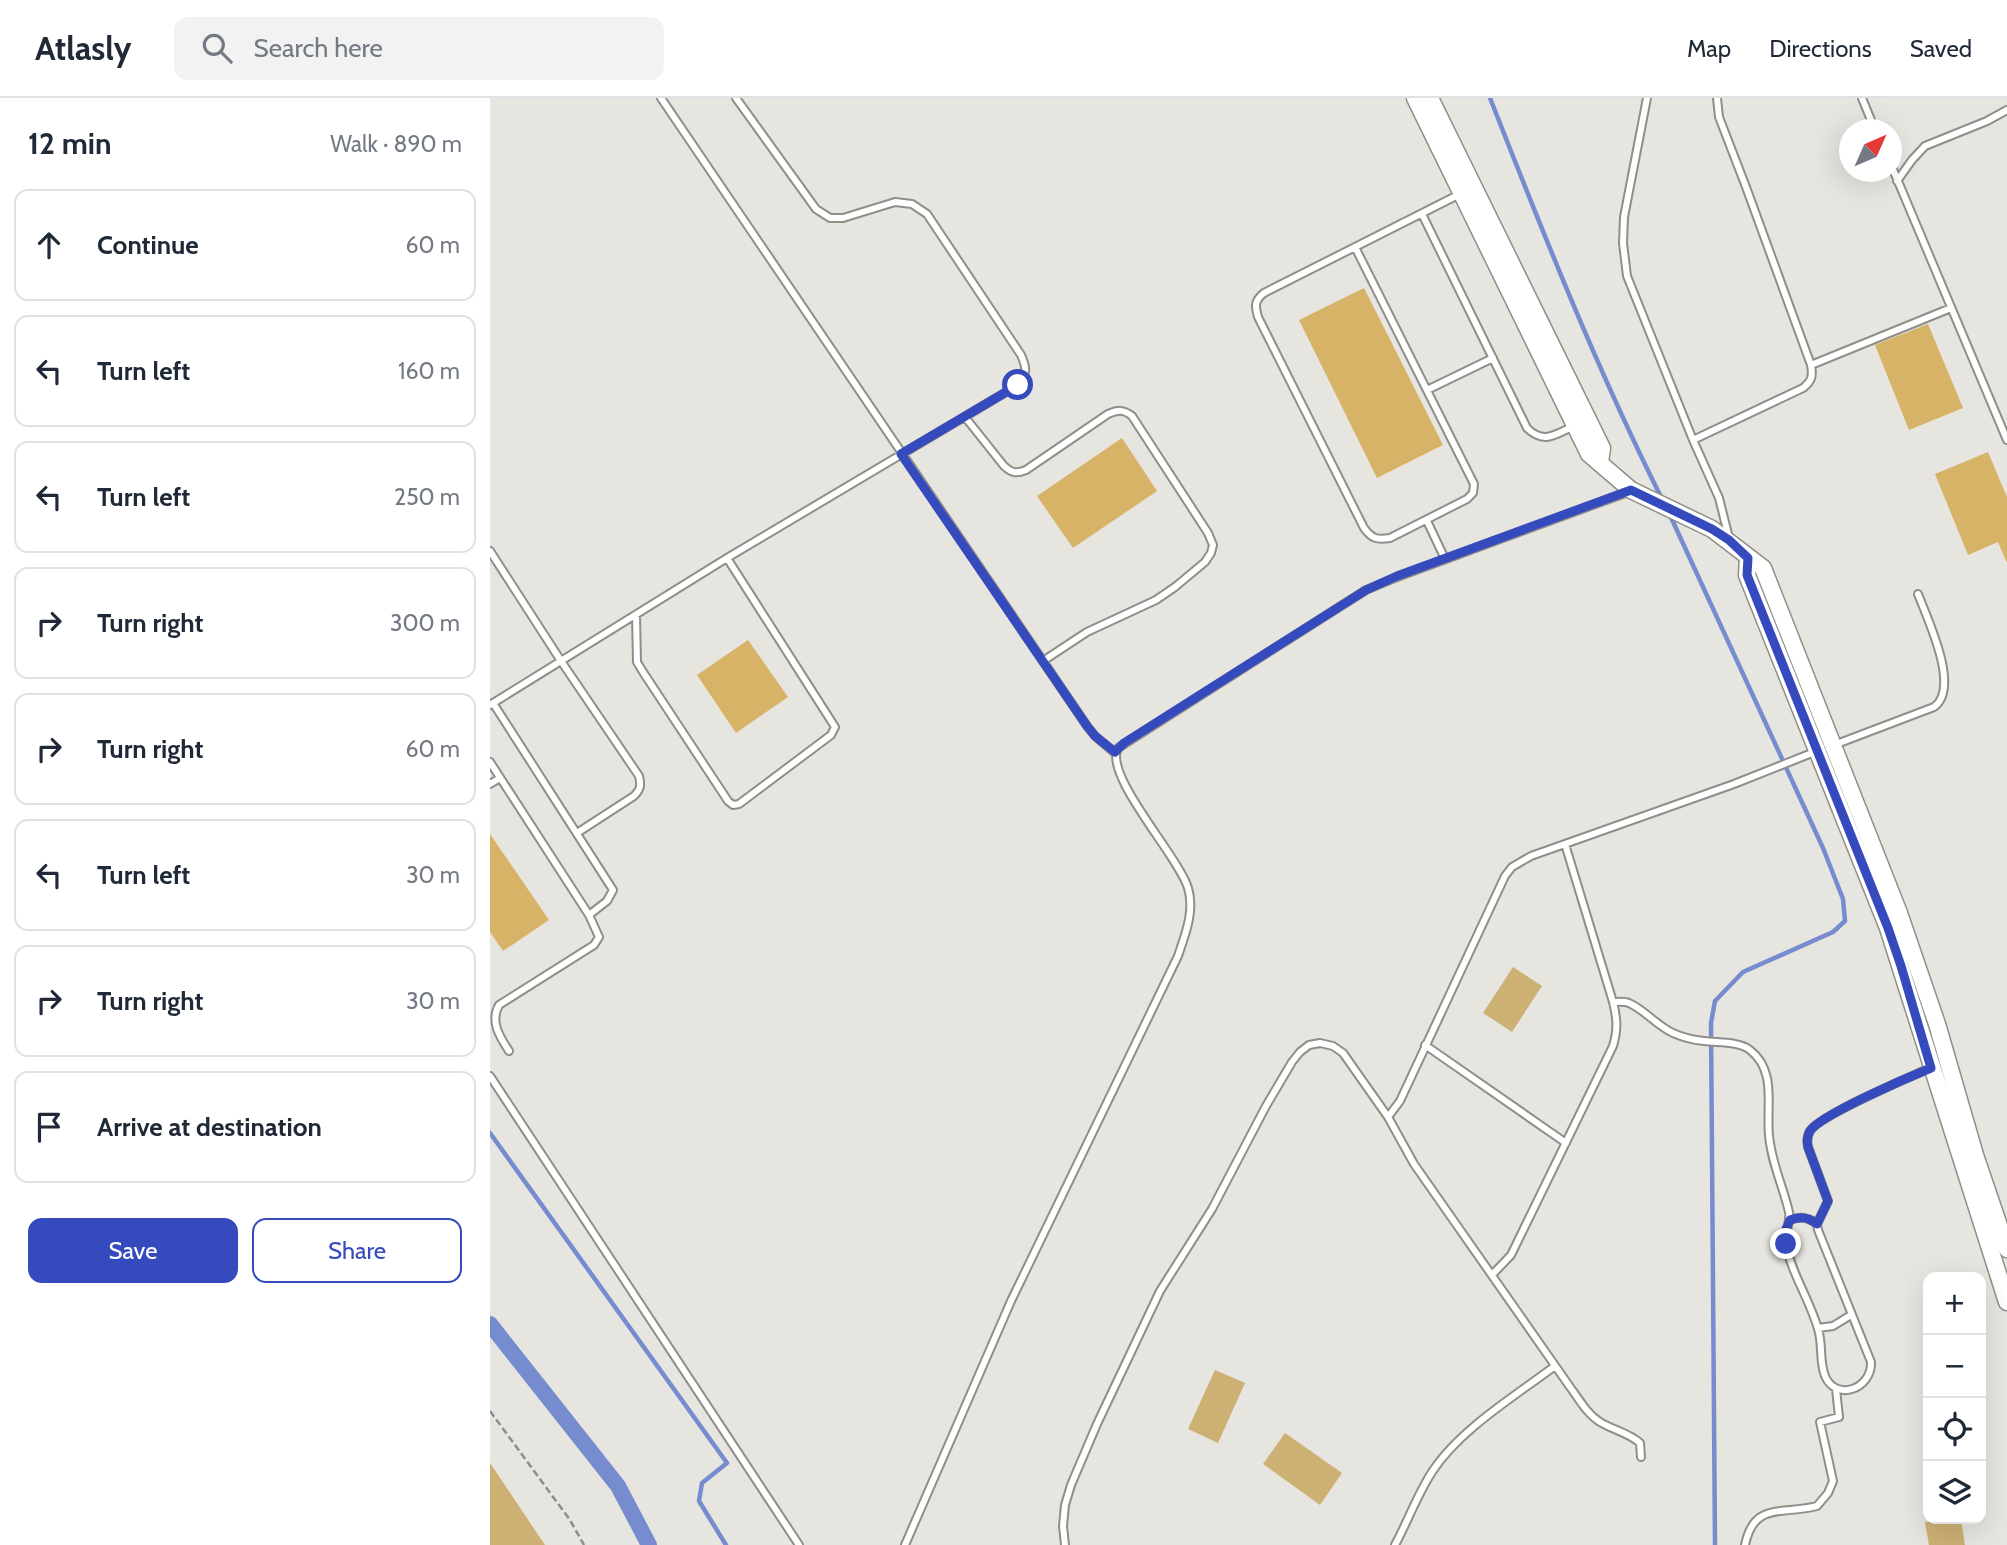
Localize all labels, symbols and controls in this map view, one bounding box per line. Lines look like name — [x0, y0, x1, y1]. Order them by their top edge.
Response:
search box — [174, 17, 664, 80]
text: Atlasly — [35, 28, 132, 68]
icon: search — [198, 29, 236, 67]
text: Search here — [254, 32, 383, 64]
text: Map — [1687, 34, 1731, 63]
text: Directions — [1769, 34, 1872, 63]
text: Saved — [1910, 34, 1972, 63]
north arrow — [1839, 119, 1902, 182]
text: 12 min — [28, 125, 112, 162]
text: Walk · 890 m — [330, 130, 462, 158]
icon: ahead — [30, 226, 68, 264]
text: Continue — [97, 229, 199, 261]
text: 60 m — [406, 231, 460, 259]
icon: left — [30, 352, 68, 390]
text: Turn left — [97, 355, 190, 387]
text: 160 m — [398, 357, 460, 385]
route start — [1002, 369, 1033, 400]
icon: left — [30, 478, 68, 516]
text: Turn left — [97, 481, 190, 513]
text: 250 m — [394, 483, 460, 511]
icon: right — [30, 604, 68, 642]
text: Turn right — [97, 607, 203, 639]
text: 300 m — [390, 609, 460, 637]
icon: right — [30, 730, 68, 768]
text: Turn right — [97, 733, 203, 765]
text: 60 m — [406, 735, 460, 763]
icon: left — [30, 856, 68, 894]
text: Turn left — [97, 859, 190, 891]
text: 30 m — [406, 861, 460, 889]
icon: right — [30, 982, 68, 1020]
text: Turn right — [97, 985, 203, 1017]
text: 30 m — [406, 987, 460, 1015]
icon: arrive — [30, 1108, 68, 1146]
text: Arrive at destination — [97, 1111, 322, 1143]
button: Save — [28, 1218, 238, 1283]
button: Share — [252, 1218, 462, 1283]
route end — [1770, 1228, 1801, 1259]
map controls — [1923, 1272, 1986, 1524]
button: + — [1923, 1272, 1986, 1335]
button: − — [1923, 1335, 1986, 1398]
button: locate — [1923, 1398, 1986, 1461]
button: layers — [1923, 1461, 1986, 1524]

